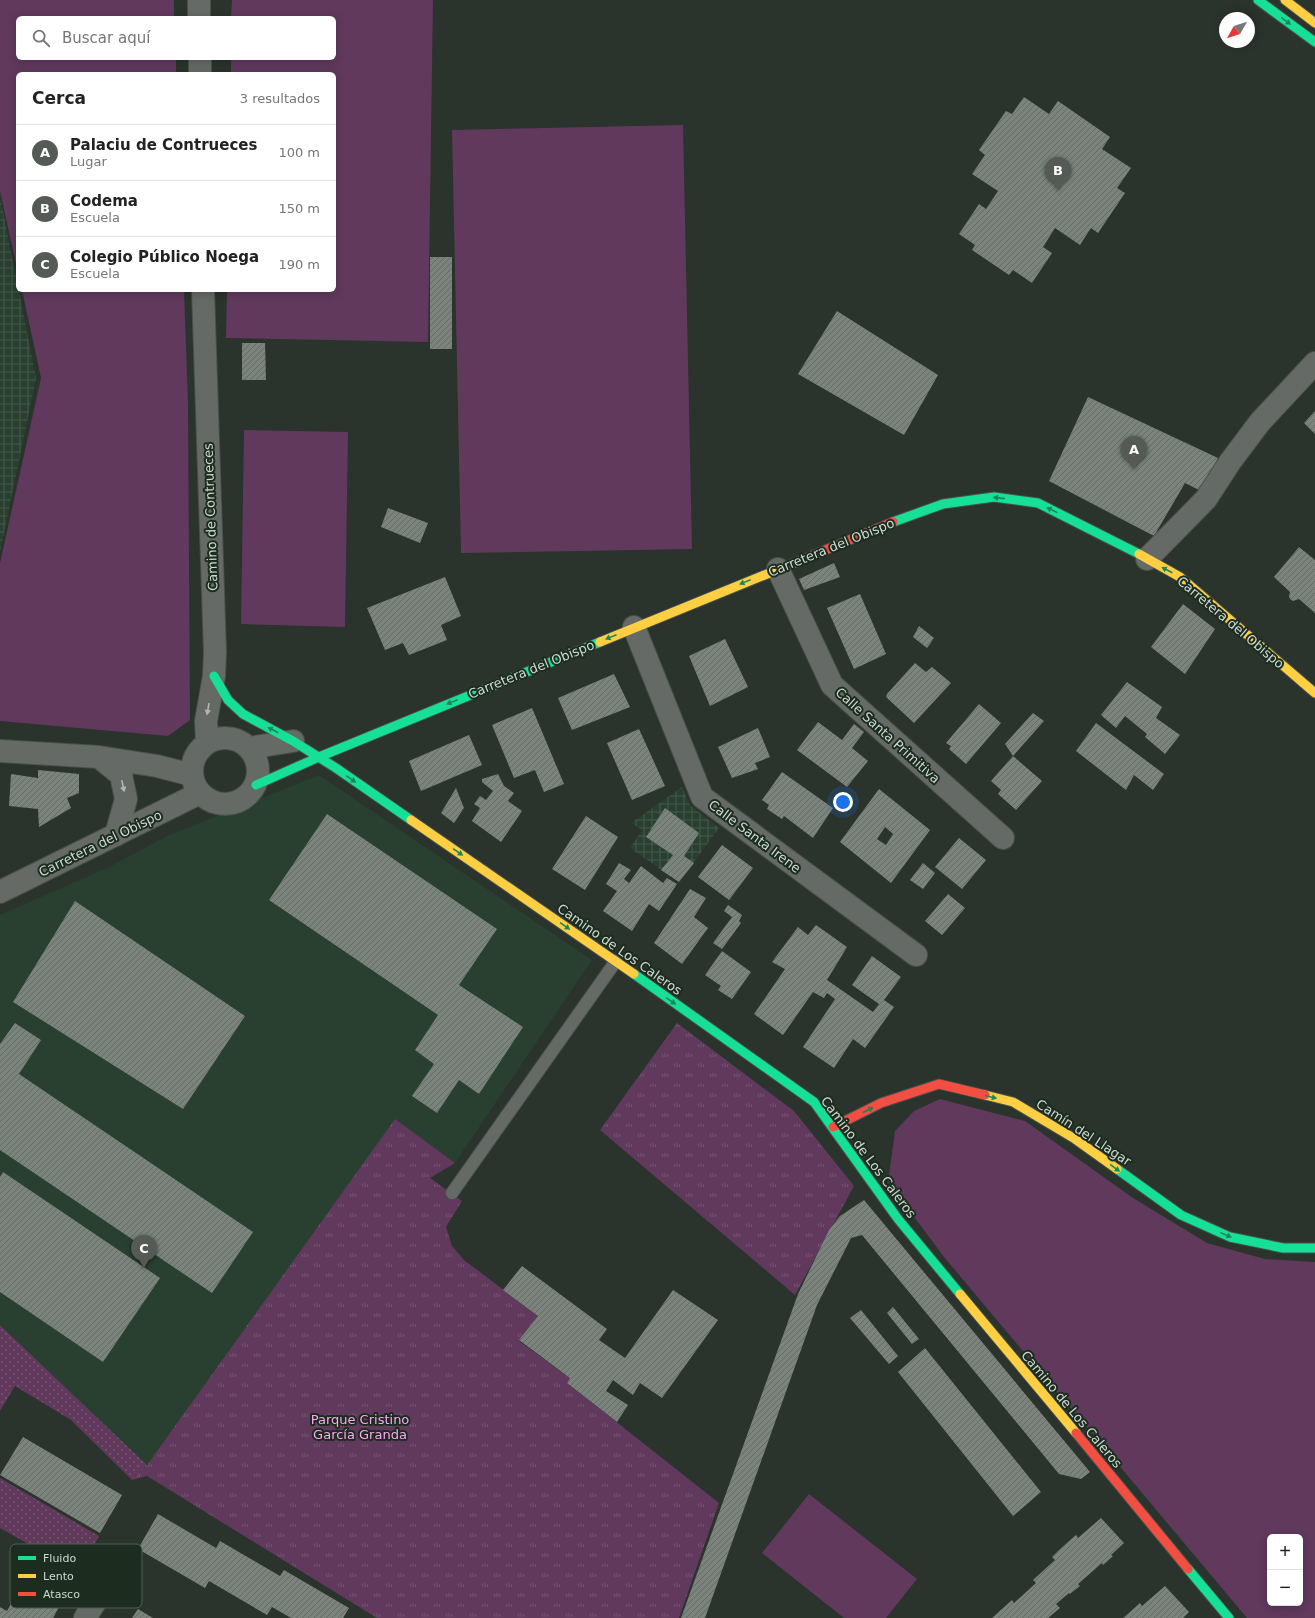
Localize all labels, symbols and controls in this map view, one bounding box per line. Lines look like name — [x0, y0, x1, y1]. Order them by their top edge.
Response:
north arrow — [1219, 12, 1255, 48]
search box — [16, 16, 336, 60]
one-way arrow — [1281, 17, 1292, 25]
icon: search — [30, 27, 52, 49]
text: Buscar aquí — [62, 29, 150, 47]
text: Cerca — [32, 88, 86, 108]
text: 3 resultados — [240, 91, 320, 106]
text: Palaciu de Contrueces — [70, 136, 257, 154]
text: A — [40, 145, 50, 160]
text: 100 m — [278, 145, 320, 160]
text: Lugar — [70, 154, 107, 169]
pin: B — [1045, 157, 1071, 190]
text: Codema — [70, 192, 138, 210]
text: B — [40, 201, 50, 216]
text: 150 m — [278, 201, 320, 216]
text: Escuela — [70, 210, 120, 225]
text: Colegio Público Noega — [70, 248, 259, 266]
text: C — [40, 257, 50, 272]
text: 190 m — [278, 257, 320, 272]
text: Escuela — [70, 266, 120, 281]
pin: A — [1121, 436, 1147, 469]
street label: Camino de Contrueces — [200, 443, 221, 591]
one-way arrow — [993, 495, 1005, 501]
one-way arrow — [1046, 507, 1057, 513]
street label: Carretera del Obispo — [766, 515, 897, 580]
one-way arrow — [1161, 567, 1173, 573]
street label: Carretera del Obispo — [1174, 573, 1287, 671]
one-way arrow — [738, 580, 750, 586]
one-way arrow — [605, 634, 617, 640]
street label: Carretera del Obispo — [466, 637, 597, 702]
street label: Calle Santa Primitiva — [832, 685, 943, 786]
one-way arrow — [447, 699, 458, 705]
one-way arrow — [204, 703, 210, 716]
one-way arrow — [267, 727, 279, 734]
one-way arrow — [346, 775, 356, 783]
one-way arrow — [120, 780, 126, 792]
your location — [833, 792, 853, 812]
street label: Calle Santa Irene — [706, 797, 804, 876]
street label: Carretera del Obispo — [36, 807, 164, 880]
one-way arrow — [452, 849, 464, 856]
street label: Camino de Los Caleros — [555, 901, 685, 998]
one-way arrow — [560, 922, 570, 930]
one-way arrow — [666, 997, 677, 1005]
street label: Camino de Los Caleros — [818, 1094, 919, 1221]
one-way arrow — [986, 1094, 998, 1100]
street label: Camín del Llagar — [1033, 1096, 1135, 1169]
one-way arrow — [862, 1107, 873, 1113]
one-way arrow — [1110, 1164, 1121, 1172]
one-way arrow — [1221, 1232, 1233, 1238]
pin: C — [131, 1235, 157, 1268]
street label: Camino de Los Caleros — [1018, 1348, 1125, 1471]
park label: Parque Cristino García Granda — [311, 1412, 409, 1442]
map controls — [1267, 1534, 1303, 1606]
button: + — [1267, 1534, 1303, 1570]
legend — [10, 1544, 142, 1608]
text: Fluido — [43, 1552, 76, 1565]
text: Lento — [43, 1570, 74, 1583]
button: − — [1267, 1570, 1303, 1606]
text: Atasco — [43, 1588, 80, 1601]

